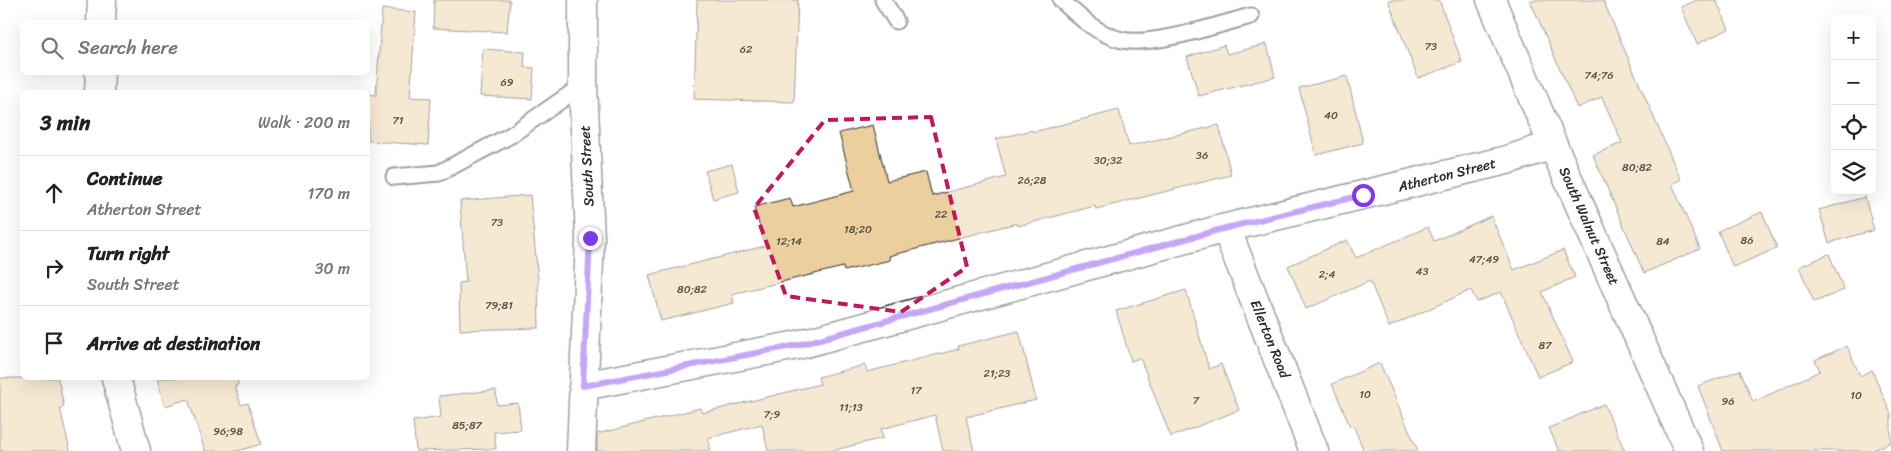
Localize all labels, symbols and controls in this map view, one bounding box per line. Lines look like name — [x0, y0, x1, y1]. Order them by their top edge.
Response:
map controls — [1831, 15, 1876, 195]
button: + — [1831, 15, 1876, 60]
search box — [20, 20, 370, 75]
text: Search here — [78, 31, 178, 64]
icon: search — [38, 34, 66, 62]
house number: 73 — [1425, 37, 1437, 56]
house number: 62 — [740, 40, 753, 59]
button: − — [1831, 60, 1876, 105]
house number: 74;76 — [1584, 66, 1614, 85]
house number: 69 — [500, 73, 514, 92]
text: 3 min — [40, 104, 90, 142]
button: locate — [1831, 105, 1876, 150]
house number: 40 — [1324, 106, 1338, 125]
text: Walk · 200 m — [258, 108, 350, 137]
house number: 71 — [393, 111, 404, 130]
street label: South Street — [572, 125, 602, 207]
house number: 36 — [1196, 146, 1208, 165]
button: layers — [1831, 150, 1876, 195]
house number: 30;32 — [1094, 151, 1123, 170]
street label: Atherton Street — [1394, 151, 1499, 199]
house number: 80;82 — [1622, 158, 1653, 177]
text: Continue — [87, 162, 163, 195]
street label: South Walnut Street — [1552, 163, 1626, 289]
house number: 26;28 — [1018, 171, 1047, 190]
icon: ahead — [40, 179, 68, 207]
text: 170 m — [307, 179, 350, 208]
route start — [1352, 184, 1375, 207]
text: Atherton Street — [87, 195, 202, 224]
house number: 22 — [935, 205, 948, 224]
house number: 73 — [491, 213, 503, 232]
house number: 18;20 — [844, 220, 872, 239]
route end — [579, 227, 602, 250]
house number: 86 — [1741, 231, 1753, 250]
house number: 12;14 — [776, 232, 802, 251]
house number: 84 — [1656, 232, 1670, 251]
text: Turn right — [87, 237, 169, 270]
house number: 47;49 — [1469, 250, 1499, 269]
icon: right — [40, 254, 68, 282]
text: 30 m — [315, 254, 350, 283]
house number: 43 — [1416, 262, 1428, 281]
house number: 2;4 — [1319, 265, 1335, 284]
text: South Street — [87, 270, 180, 299]
house number: 80;82 — [677, 280, 708, 299]
house number: 79;81 — [485, 296, 513, 315]
street label: Ellerton Road — [1243, 296, 1298, 384]
text: Arrive at destination — [87, 327, 260, 360]
icon: arrive — [40, 329, 68, 357]
house number: 87 — [1539, 336, 1552, 355]
house number: 21;23 — [984, 364, 1010, 383]
house number: 17 — [911, 381, 922, 400]
house number: 10 — [1359, 385, 1371, 404]
house number: 10 — [1850, 386, 1862, 405]
house number: 7 — [1193, 391, 1200, 410]
house number: 96 — [1721, 392, 1735, 411]
house number: 11;13 — [839, 398, 863, 417]
house number: 7;9 — [764, 405, 780, 424]
house number: 85;87 — [452, 416, 483, 435]
house number: 96;98 — [213, 422, 243, 441]

